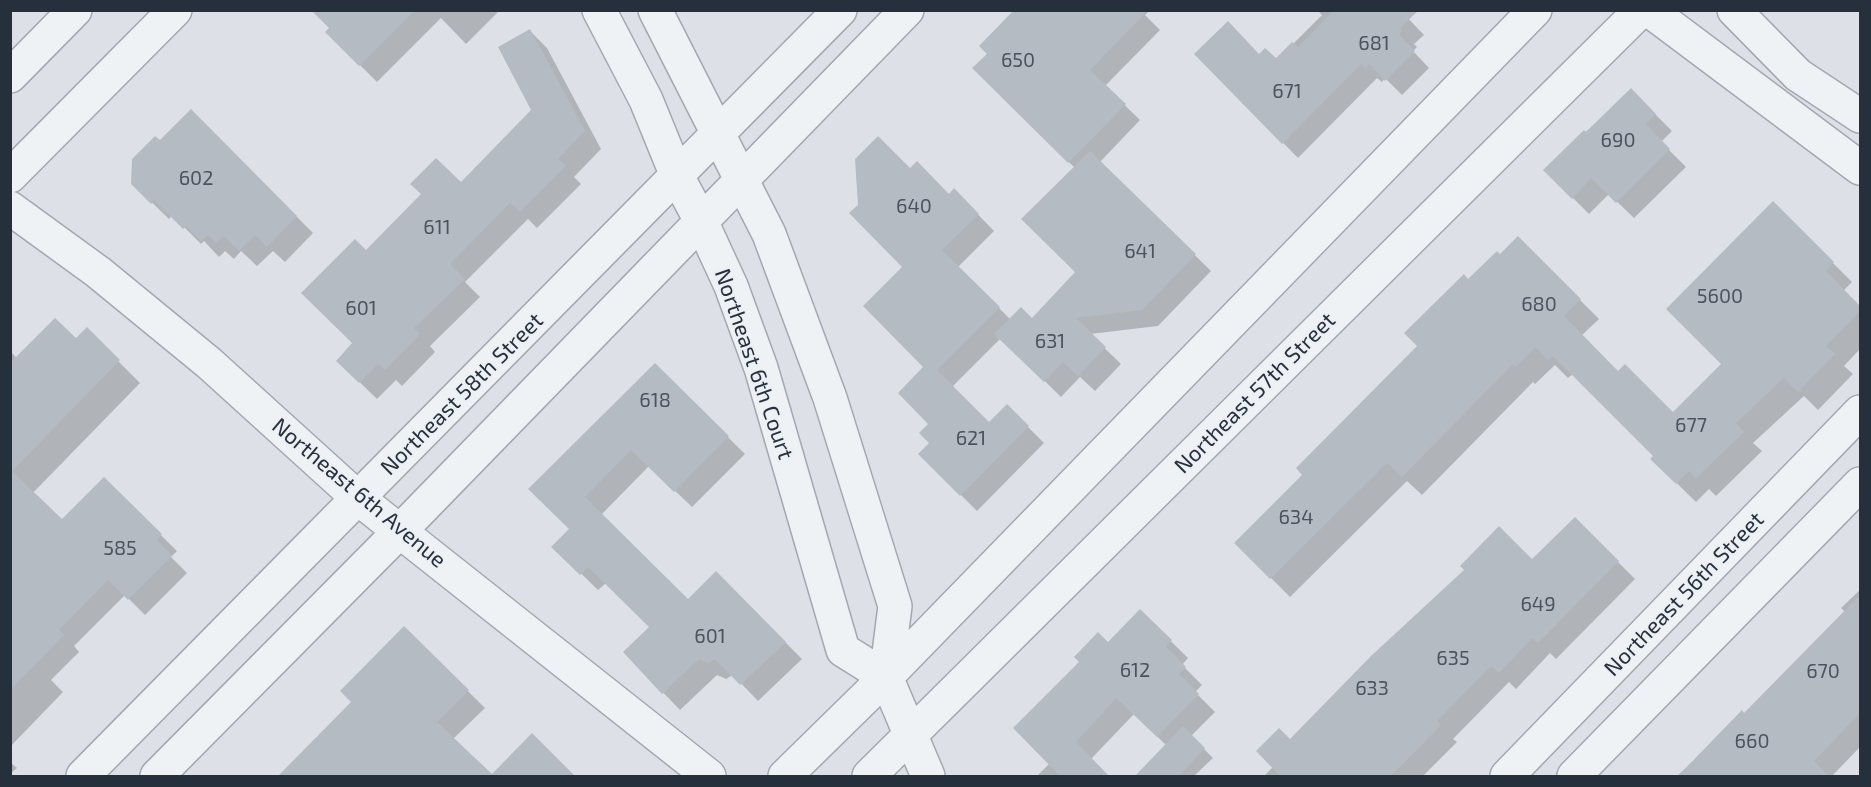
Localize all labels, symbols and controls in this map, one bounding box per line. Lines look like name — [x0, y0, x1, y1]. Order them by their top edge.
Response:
house number: 681 — [1358, 31, 1390, 55]
house number: 650 — [1001, 48, 1035, 72]
house number: 671 — [1272, 79, 1302, 103]
house number: 690 — [1601, 128, 1635, 152]
house number: 602 — [179, 166, 213, 190]
house number: 640 — [896, 194, 932, 218]
house number: 611 — [423, 215, 451, 239]
house number: 641 — [1124, 239, 1156, 263]
street label: Northeast 6th Court — [709, 265, 799, 463]
house number: 5600 — [1697, 284, 1743, 308]
house number: 680 — [1521, 292, 1557, 316]
house number: 601 — [345, 296, 377, 320]
street label: Northeast 58th Street — [375, 307, 549, 481]
street label: Northeast 57th Street — [1169, 307, 1341, 479]
house number: 631 — [1035, 329, 1065, 353]
house number: 618 — [639, 388, 671, 412]
street label: Northeast 6th Avenue — [267, 413, 451, 573]
house number: 677 — [1675, 413, 1707, 437]
house number: 621 — [956, 426, 986, 450]
house number: 634 — [1279, 505, 1313, 529]
street label: Northeast 56th Street — [1599, 506, 1769, 682]
house number: 585 — [103, 536, 137, 560]
house number: 649 — [1520, 592, 1556, 616]
house number: 601 — [694, 624, 726, 648]
house number: 635 — [1436, 646, 1470, 670]
house number: 612 — [1120, 658, 1150, 682]
house number: 670 — [1806, 659, 1840, 683]
house number: 633 — [1355, 676, 1389, 700]
house number: 660 — [1735, 729, 1769, 753]

